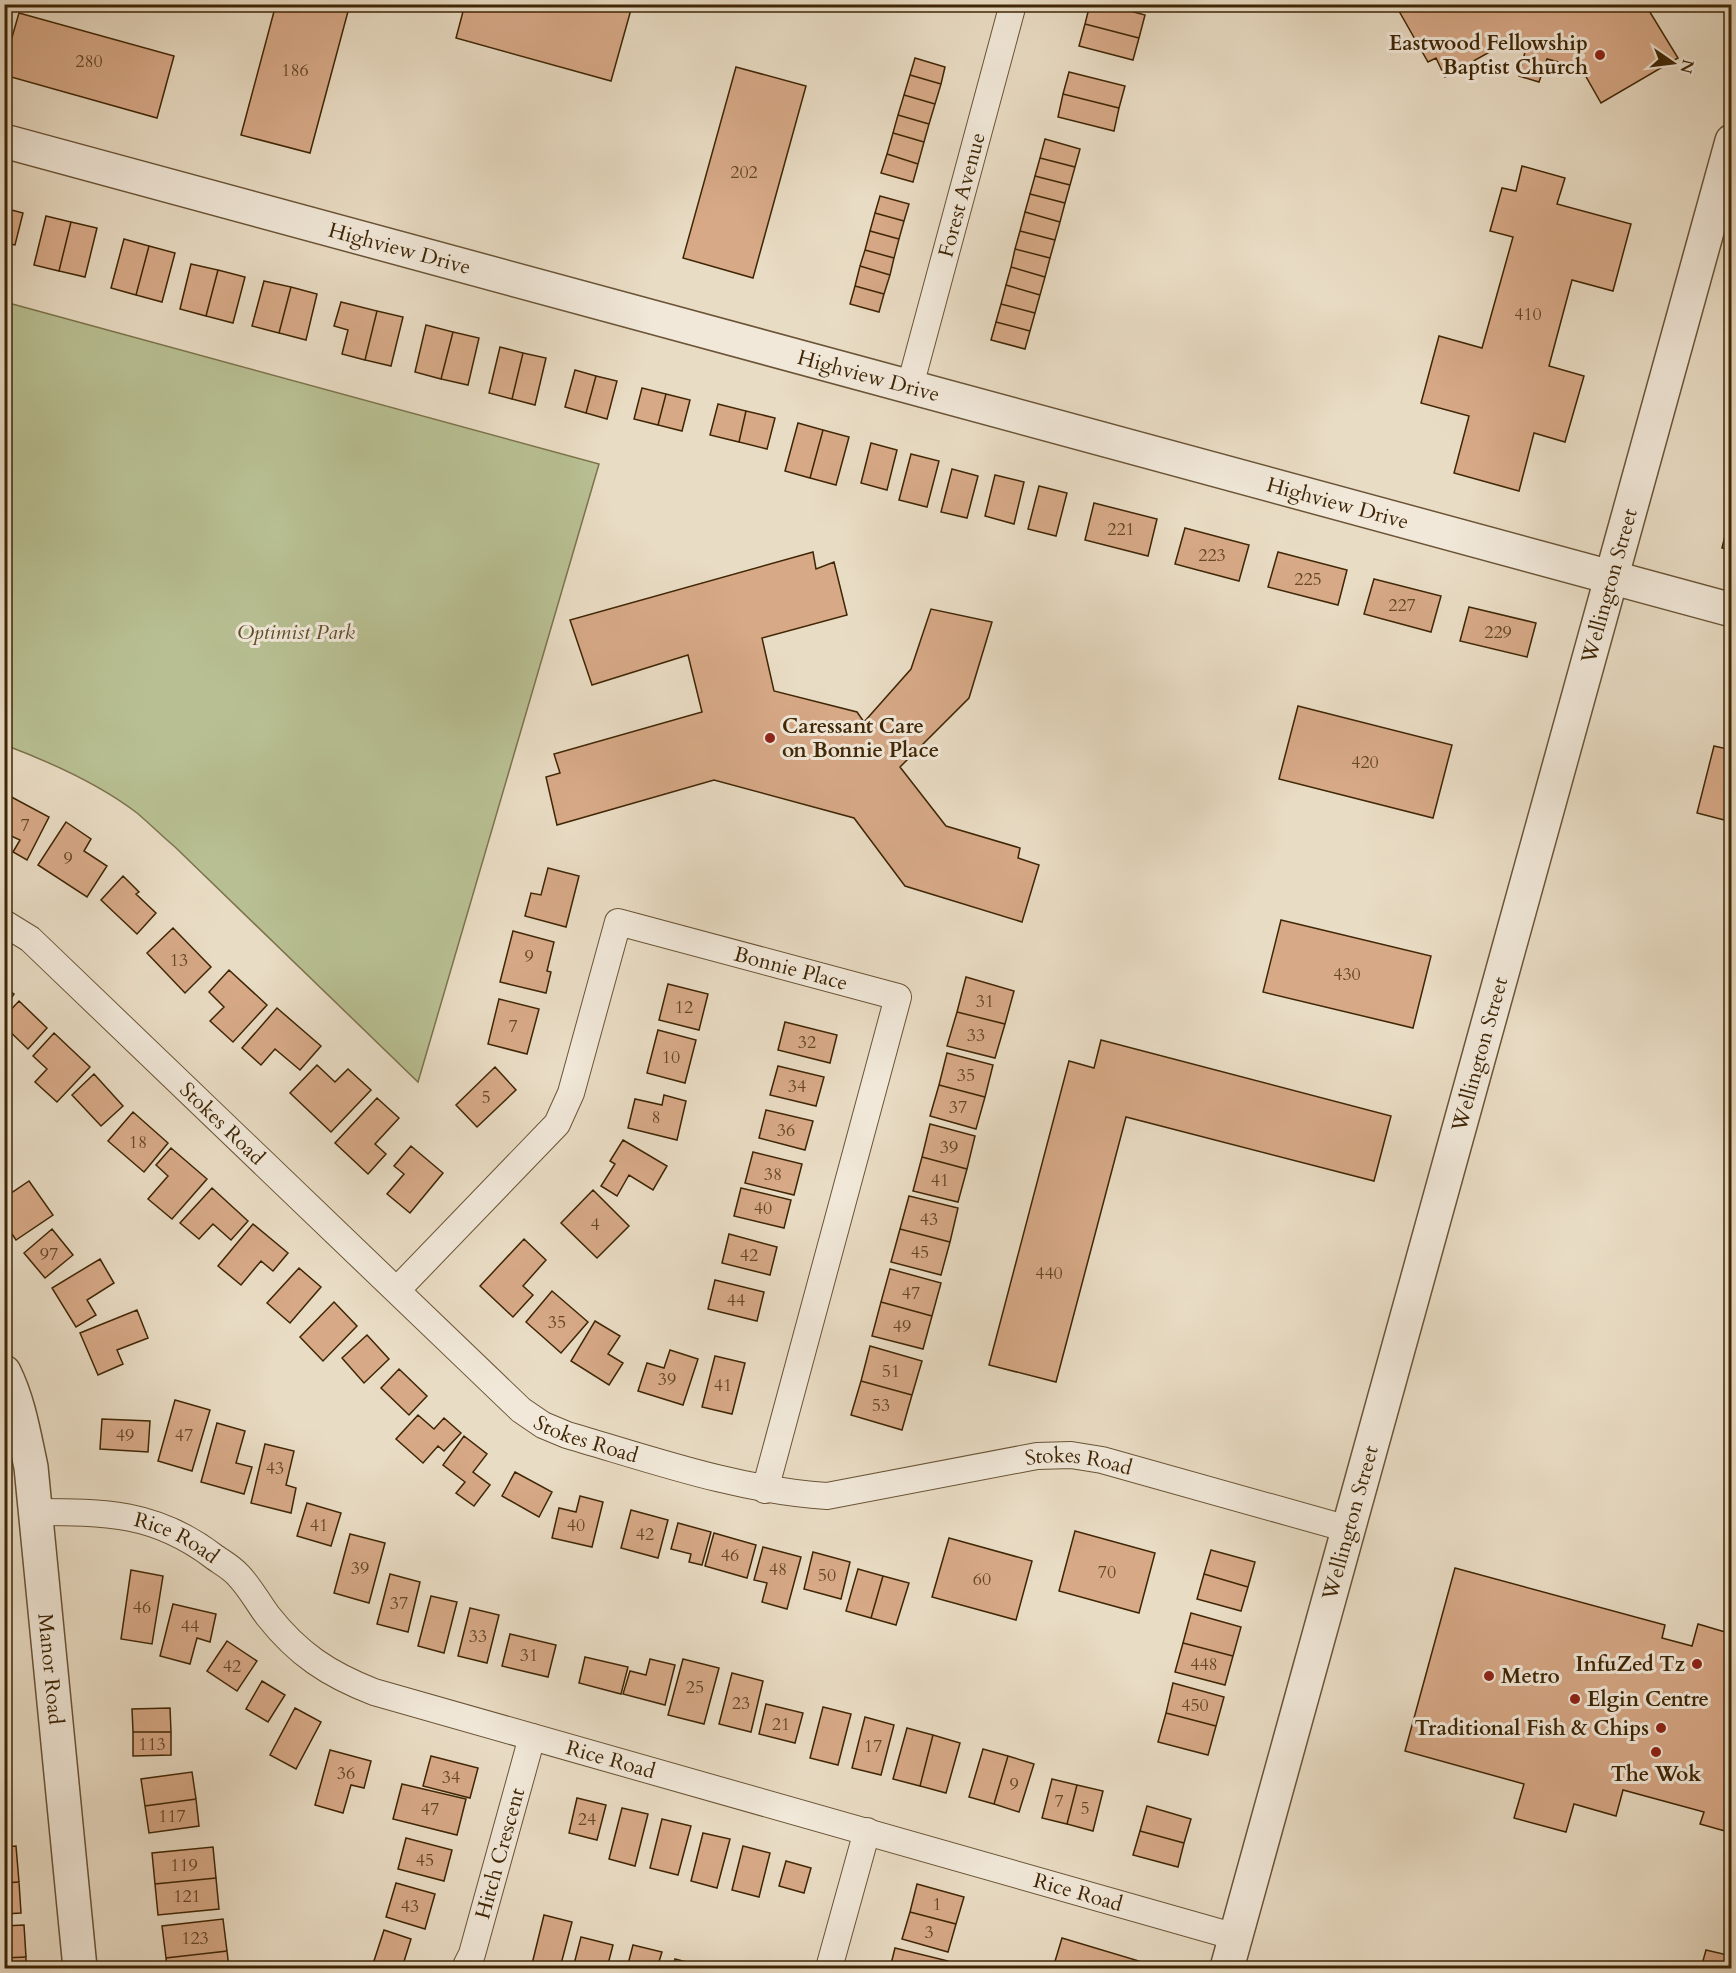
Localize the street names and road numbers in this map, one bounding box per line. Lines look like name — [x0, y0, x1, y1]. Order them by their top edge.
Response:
street label: Forest Avenue — [931, 129, 993, 261]
street label: Highview Drive — [325, 216, 474, 282]
street label: Highview Drive — [794, 343, 943, 409]
street label: Highview Drive — [1263, 470, 1412, 537]
street label: Wellington Street — [1574, 505, 1645, 668]
street label: Bonnie Place — [731, 940, 851, 998]
street label: Wellington Street — [1445, 973, 1515, 1136]
street label: Stokes Road — [173, 1076, 271, 1172]
street label: Stokes Road — [527, 1409, 641, 1470]
street label: Stokes Road — [1023, 1441, 1135, 1483]
street label: Wellington Street — [1315, 1442, 1386, 1604]
street label: Rice Road — [131, 1505, 225, 1571]
street label: Manor Road — [30, 1612, 70, 1726]
street label: Rice Road — [563, 1733, 658, 1786]
street label: Hitch Crescent — [468, 1784, 532, 1922]
street label: Rice Road — [1030, 1866, 1126, 1919]

